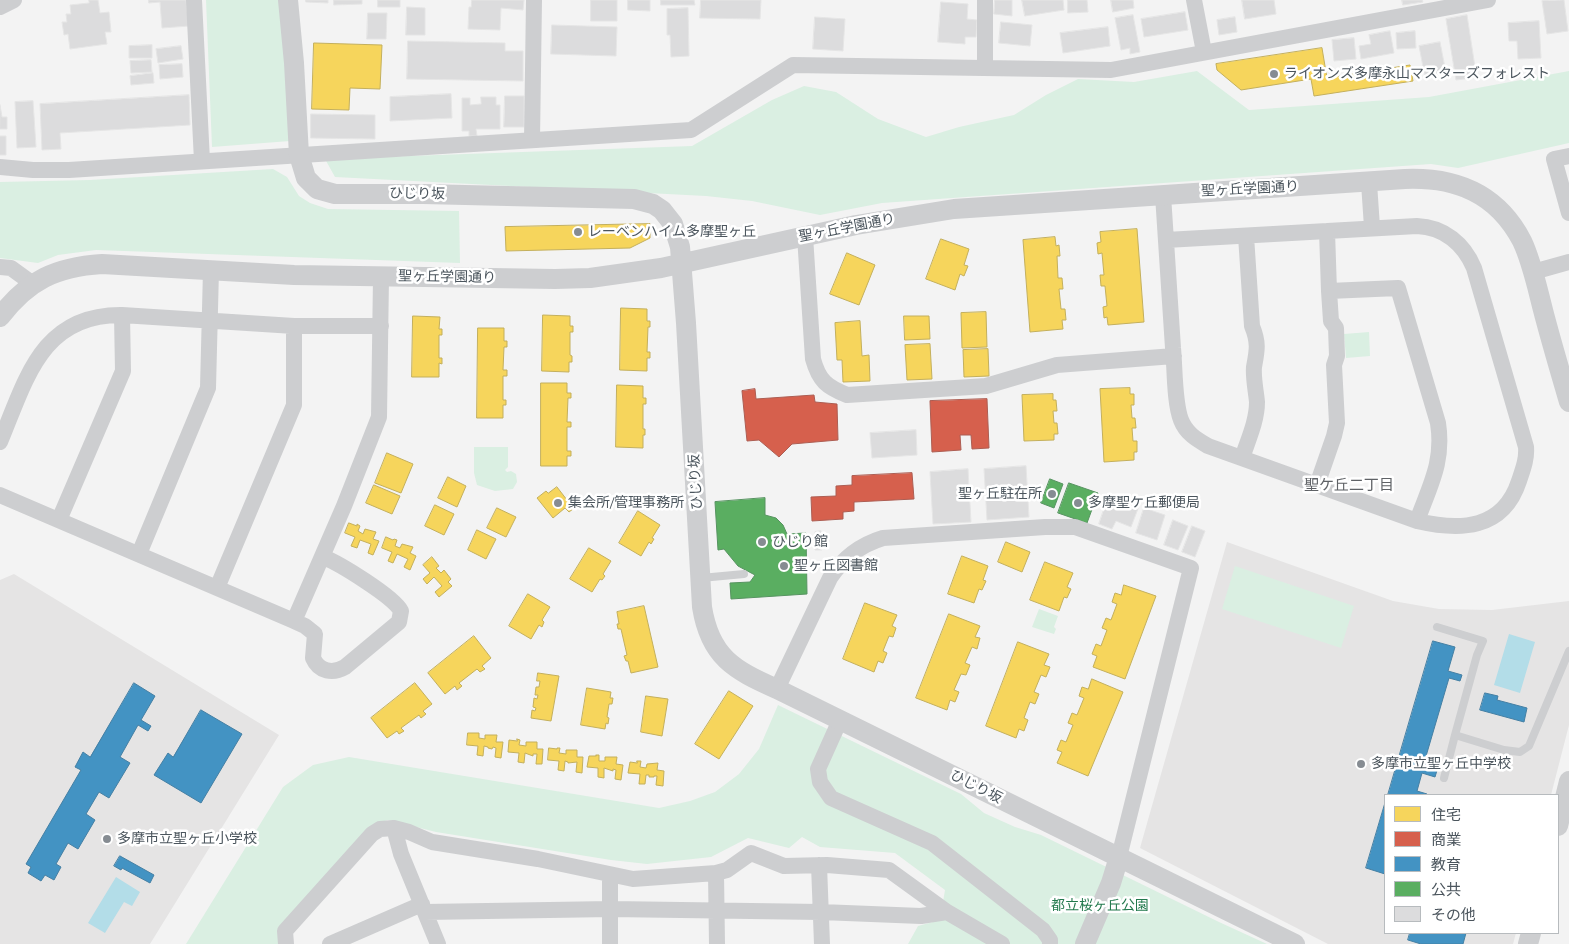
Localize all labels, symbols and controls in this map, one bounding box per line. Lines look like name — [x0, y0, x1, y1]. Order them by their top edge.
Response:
place label: ライオンズ多摩永山マスターズフォレスト — [1284, 66, 1550, 82]
marker: ライオンズ多摩永山マスターズフォレスト — [1268, 68, 1280, 80]
street label: 聖ヶ丘学園通り — [1201, 178, 1299, 200]
street label: ひじり坂 — [389, 185, 445, 203]
street label: 聖ヶ丘学園通り — [797, 210, 897, 246]
place label: レーベンハイム多摩聖ヶ丘 — [588, 224, 756, 240]
marker: レーベンハイム多摩聖ヶ丘 — [572, 226, 584, 238]
street label: 聖ヶ丘学園通り — [398, 268, 496, 286]
street label: ひじり坂 — [686, 454, 706, 510]
district label: 聖ケ丘二丁目 — [1304, 477, 1394, 495]
place label: 聖ヶ丘駐在所 — [958, 486, 1042, 502]
marker: 聖ヶ丘駐在所 — [1046, 488, 1058, 500]
place label: 集会所/管理事務所 — [568, 495, 684, 511]
place label: 多摩聖ケ丘郵便局 — [1088, 495, 1200, 511]
marker: 集会所/管理事務所 — [552, 497, 564, 509]
marker: 多摩聖ケ丘郵便局 — [1072, 497, 1084, 509]
place label: ひじり館 — [772, 534, 828, 550]
marker: ひじり館 — [756, 536, 768, 548]
place label: 聖ヶ丘図書館 — [794, 558, 878, 574]
marker: 聖ヶ丘図書館 — [778, 560, 790, 572]
place label: 多摩市立聖ヶ丘中学校 — [1371, 756, 1511, 772]
marker: 多摩市立聖ヶ丘中学校 — [1355, 758, 1367, 770]
street label: ひじり坂 — [947, 767, 1005, 807]
legend — [1384, 794, 1559, 934]
text: 住宅 — [1431, 805, 1461, 824]
text: 商業 — [1431, 830, 1461, 849]
place label: 多摩市立聖ヶ丘小学校 — [117, 831, 257, 847]
marker: 多摩市立聖ヶ丘小学校 — [101, 833, 113, 845]
text: 教育 — [1431, 855, 1461, 874]
text: 公共 — [1431, 880, 1461, 899]
park label: 都立桜ヶ丘公園 — [1051, 898, 1149, 914]
text: その他 — [1431, 905, 1476, 924]

